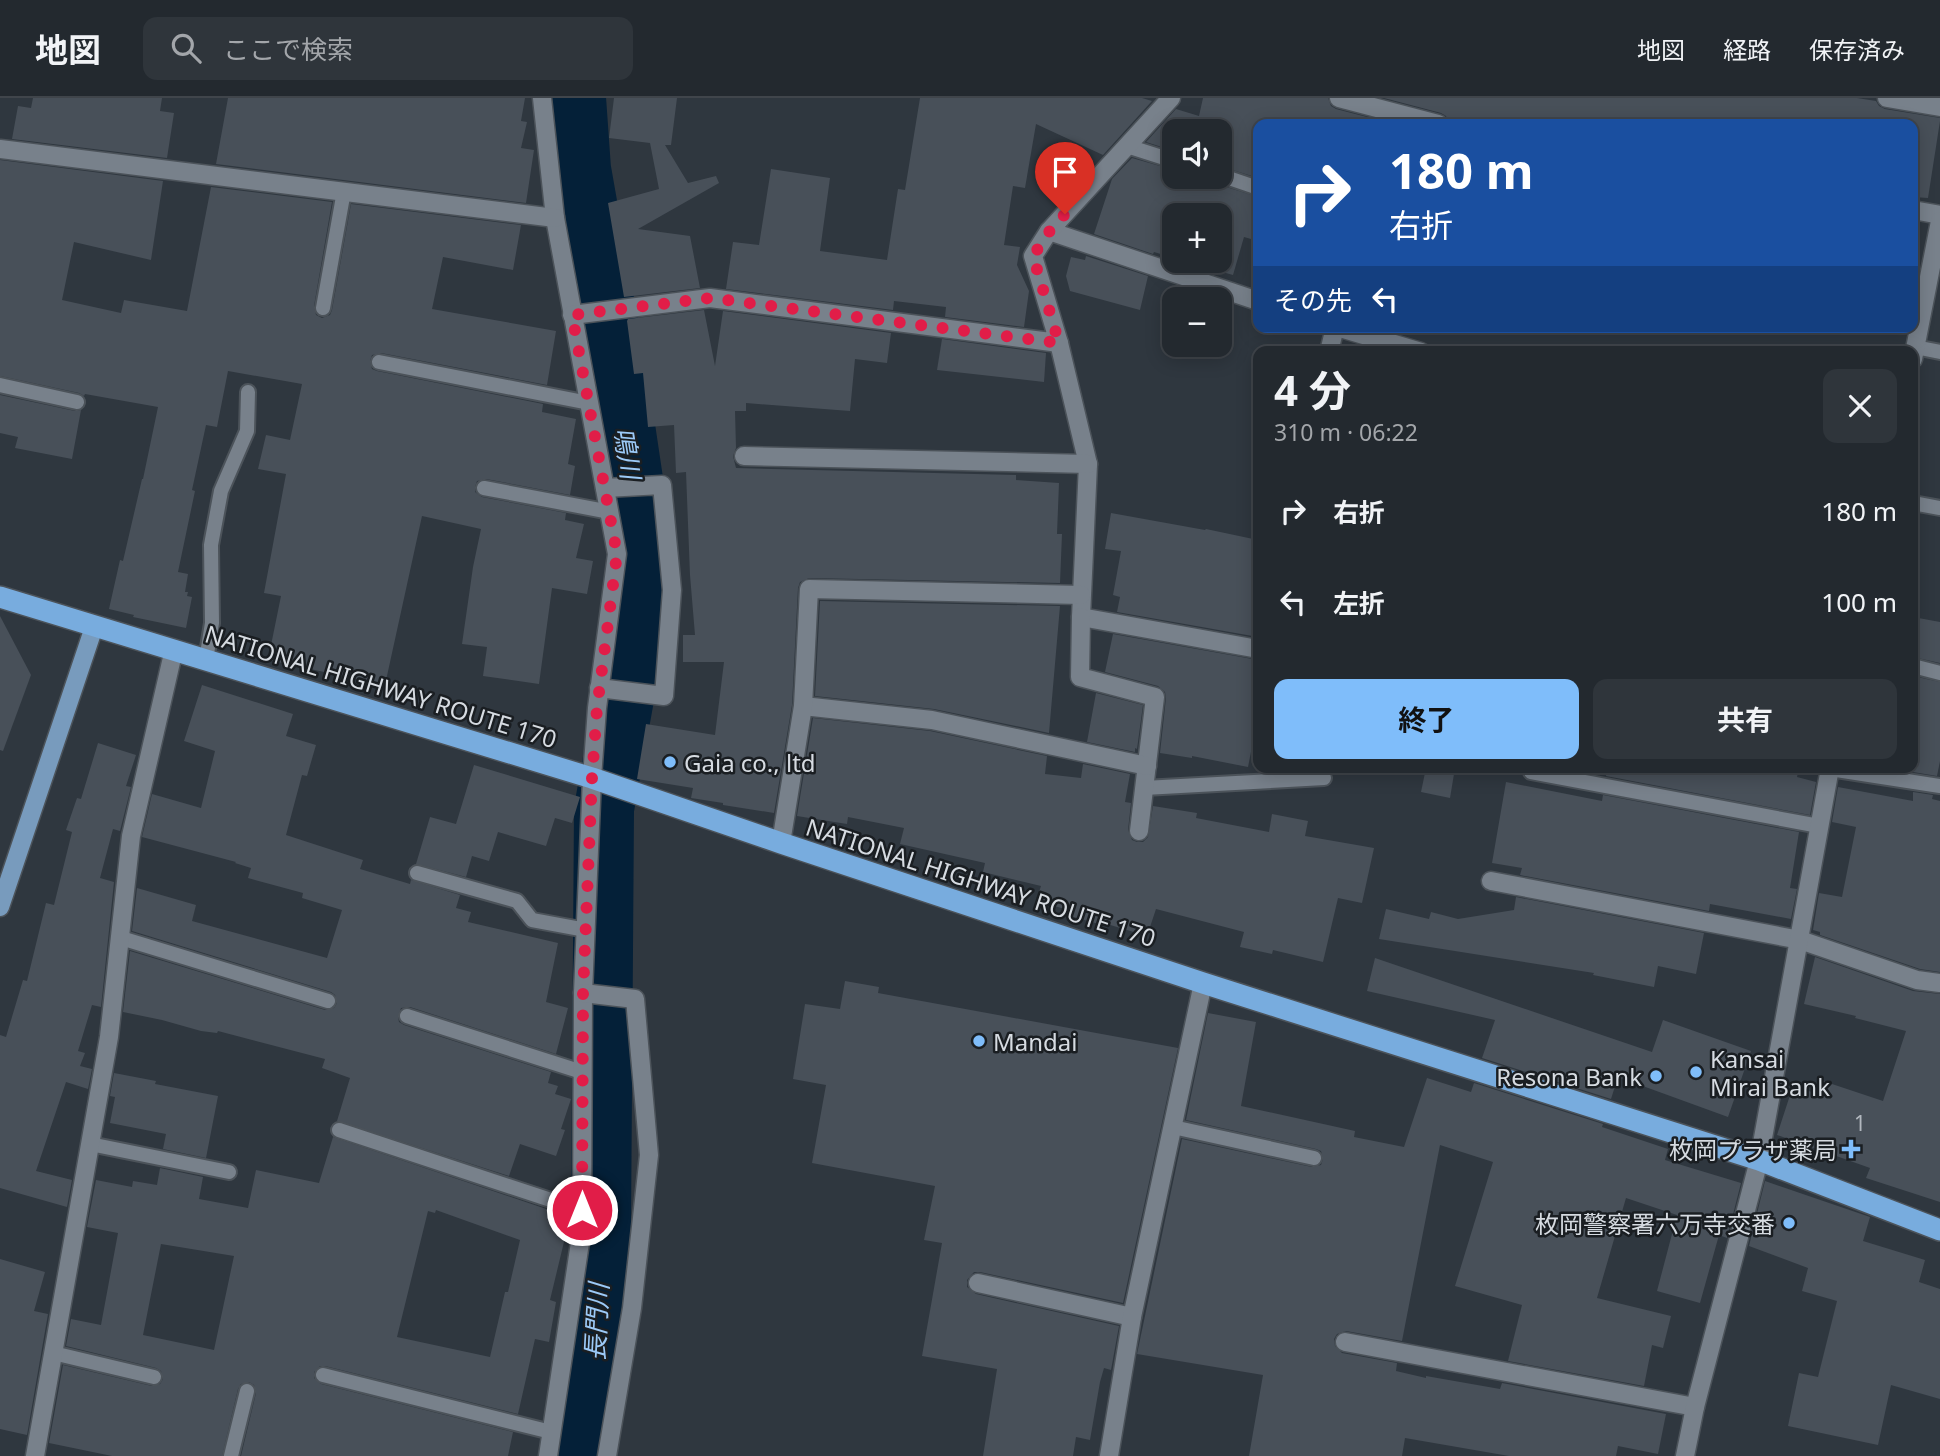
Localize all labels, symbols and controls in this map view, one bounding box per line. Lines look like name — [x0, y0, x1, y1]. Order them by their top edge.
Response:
search box — [143, 17, 633, 80]
text: 地図 — [35, 27, 101, 72]
icon: search — [167, 29, 205, 67]
text: ここで検索 — [223, 31, 353, 67]
text: 地図 — [1637, 33, 1685, 66]
text: 経路 — [1723, 33, 1771, 66]
text: 保存済み — [1809, 33, 1905, 66]
map controls — [1162, 119, 1232, 357]
button: sound — [1162, 119, 1232, 189]
text: 180 m — [1389, 137, 1534, 203]
pin — [1035, 142, 1095, 214]
icon: right — [1274, 147, 1365, 238]
icon: arrive — [1046, 153, 1084, 191]
button: + — [1162, 203, 1232, 273]
text: 右折 — [1389, 203, 1453, 246]
icon: left — [1366, 280, 1404, 318]
text: その先 — [1274, 282, 1352, 318]
button: − — [1162, 287, 1232, 357]
text: 4 分 — [1274, 361, 1351, 418]
button: close — [1823, 369, 1897, 443]
text: 310 m · 06:22 — [1274, 416, 1418, 448]
water label: 鳴川 — [606, 424, 650, 484]
icon: right — [1274, 492, 1312, 530]
text: 180 m — [1821, 493, 1897, 529]
text: 右折 — [1333, 494, 1385, 530]
icon: left — [1274, 583, 1312, 621]
text: 100 m — [1821, 584, 1897, 620]
text: 左折 — [1333, 585, 1385, 621]
street label: NATIONAL HIGHWAY ROUTE 170 — [201, 617, 561, 755]
button: 終了 — [1274, 679, 1579, 759]
button: 共有 — [1593, 679, 1897, 759]
place label: Gaia co., ltd — [684, 746, 816, 779]
marker: Gaia co., ltd — [662, 754, 678, 770]
street label: NATIONAL HIGHWAY ROUTE 170 — [802, 810, 1160, 954]
place label: Mandai — [993, 1025, 1077, 1058]
marker: Mandai — [971, 1033, 987, 1049]
place label: Kansai Mirai Bank — [1710, 1042, 1830, 1103]
place label: Resona Bank — [1496, 1060, 1642, 1093]
marker: Kansai Mirai Bank — [1688, 1064, 1704, 1080]
marker: Resona Bank — [1648, 1068, 1664, 1084]
house number: 1 — [1854, 1109, 1866, 1137]
place label: 枚岡プラザ薬局 — [1669, 1133, 1837, 1166]
marker: 枚岡プラザ薬局 — [1843, 1141, 1859, 1157]
position arrow — [545, 1173, 619, 1247]
place label: 枚岡警察署六万寺交番 — [1535, 1207, 1775, 1240]
marker: 枚岡警察署六万寺交番 — [1781, 1215, 1797, 1231]
water label: 長門川 — [576, 1279, 616, 1362]

